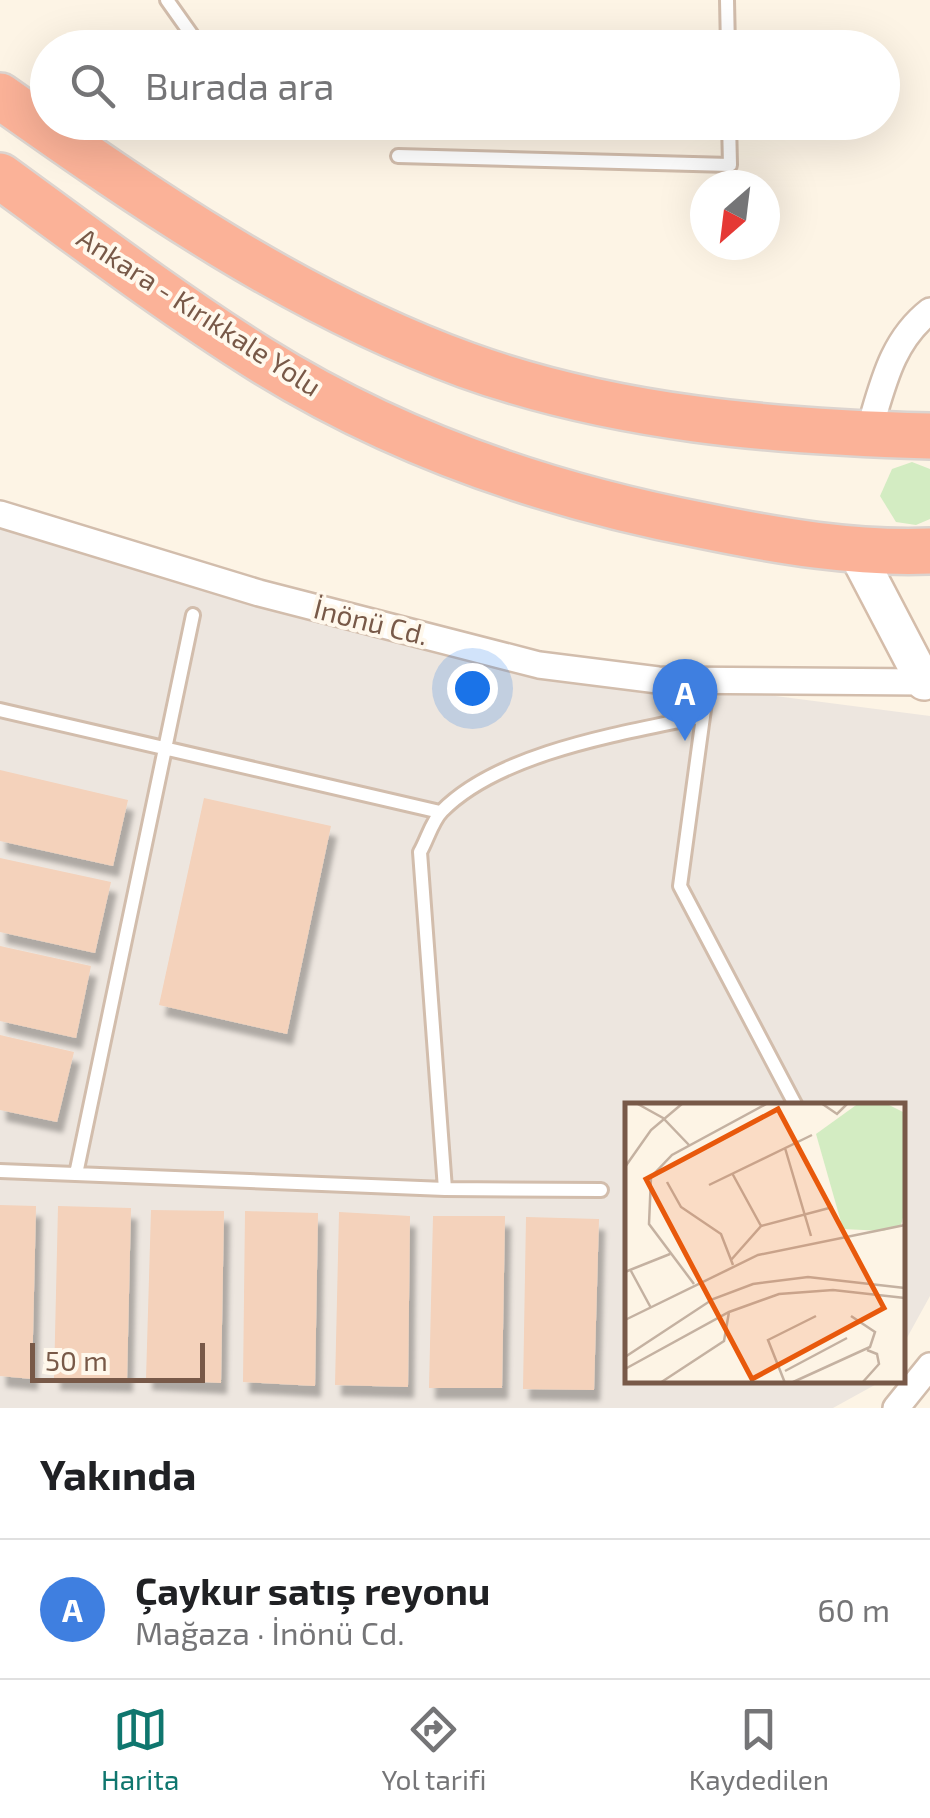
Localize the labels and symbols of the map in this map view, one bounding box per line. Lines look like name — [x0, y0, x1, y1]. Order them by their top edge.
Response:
north arrow — [690, 170, 780, 260]
street label: Ankara - Kırıkkale Yolu — [71, 220, 328, 403]
street label: İnönü Cd. — [311, 590, 432, 652]
pin: A — [652, 658, 718, 741]
your location — [447, 663, 498, 714]
inset map — [625, 1103, 905, 1383]
scale bar — [30, 1338, 205, 1382]

